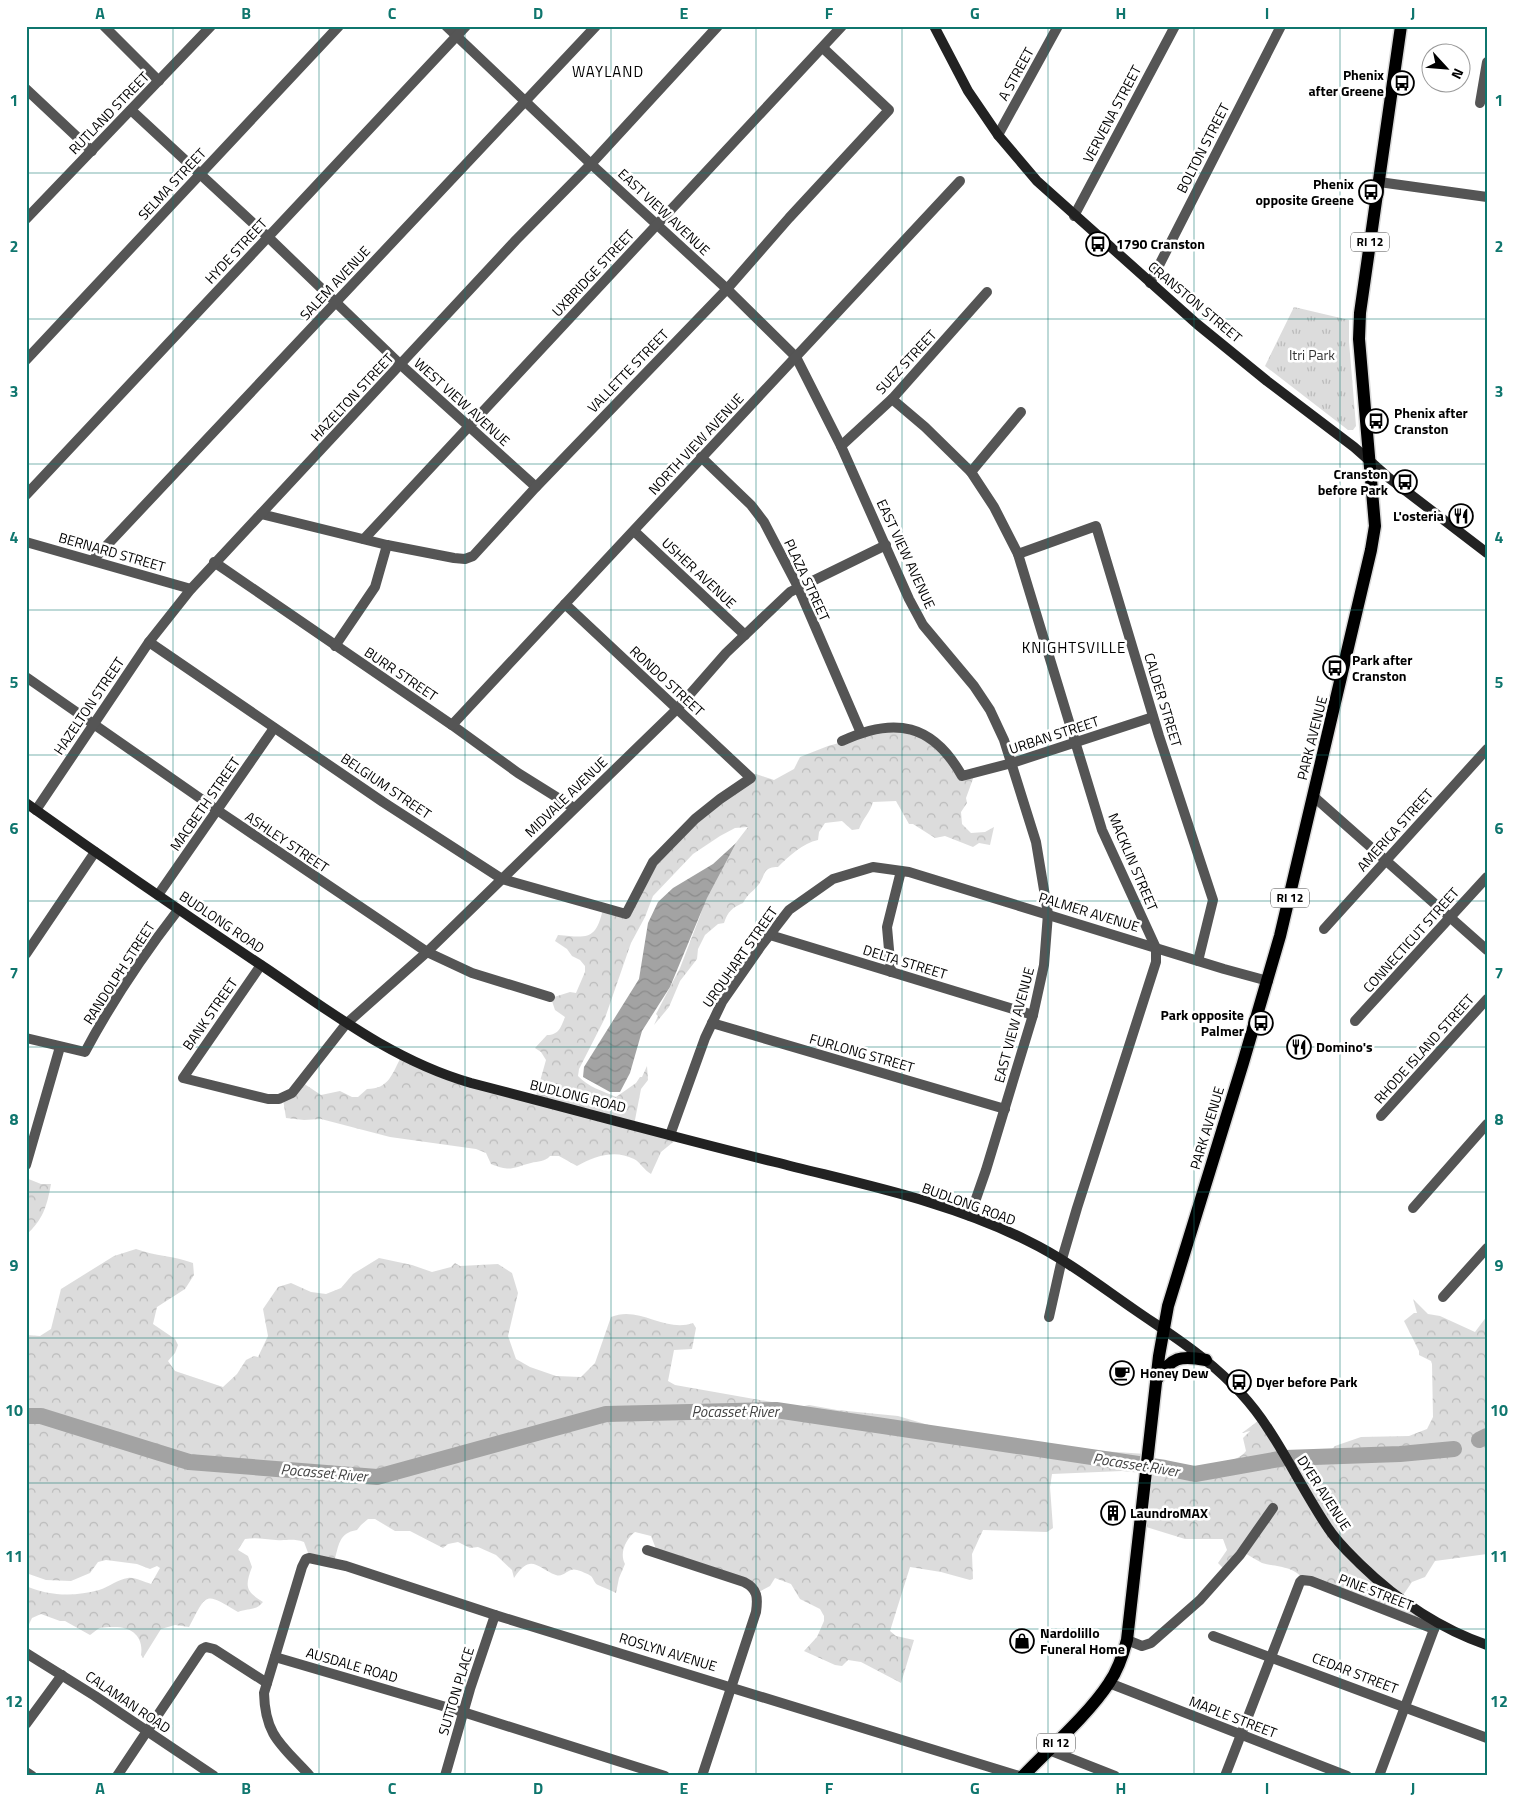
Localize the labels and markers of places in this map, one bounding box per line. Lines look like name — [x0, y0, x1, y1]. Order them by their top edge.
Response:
place label: Phenix after Greene — [1308, 64, 1384, 101]
bus stop icon: Phenix after Greene — [1389, 70, 1415, 96]
place label: Phenix opposite Greene — [1255, 173, 1354, 210]
bus stop icon: Phenix opposite Greene — [1358, 179, 1384, 205]
bus stop icon: 1790 Cranston — [1085, 231, 1111, 257]
place label: 1790 Cranston — [1116, 233, 1205, 254]
place label: Phenix after Cranston — [1394, 402, 1468, 439]
bus stop icon: Phenix after Cranston — [1363, 408, 1389, 434]
place label: Cranston before Park — [1318, 463, 1389, 500]
bus stop icon: Cranston before Park — [1392, 469, 1418, 495]
restaurant icon: L'osteria — [1448, 503, 1474, 529]
place label: L'osteria — [1393, 505, 1444, 526]
place label: Park after Cranston — [1352, 649, 1412, 686]
bus stop icon: Park after Cranston — [1322, 655, 1348, 681]
place label: Park opposite Palmer — [1161, 1004, 1244, 1041]
bus stop icon: Park opposite Palmer — [1248, 1010, 1274, 1036]
restaurant icon: Domino's — [1286, 1034, 1312, 1060]
place label: Domino's — [1316, 1036, 1373, 1057]
cafe icon: Honey Dew — [1109, 1360, 1135, 1386]
place label: Honey Dew — [1140, 1362, 1209, 1383]
bus stop icon: Dyer before Park — [1226, 1369, 1252, 1395]
place label: Dyer before Park — [1256, 1371, 1358, 1392]
building icon: LaundroMAX — [1100, 1500, 1126, 1526]
place label: LaundroMAX — [1130, 1502, 1208, 1523]
place label: Nardolillo Funeral Home — [1040, 1622, 1125, 1659]
shop icon: Nardolillo Funeral Home — [1009, 1628, 1035, 1654]

